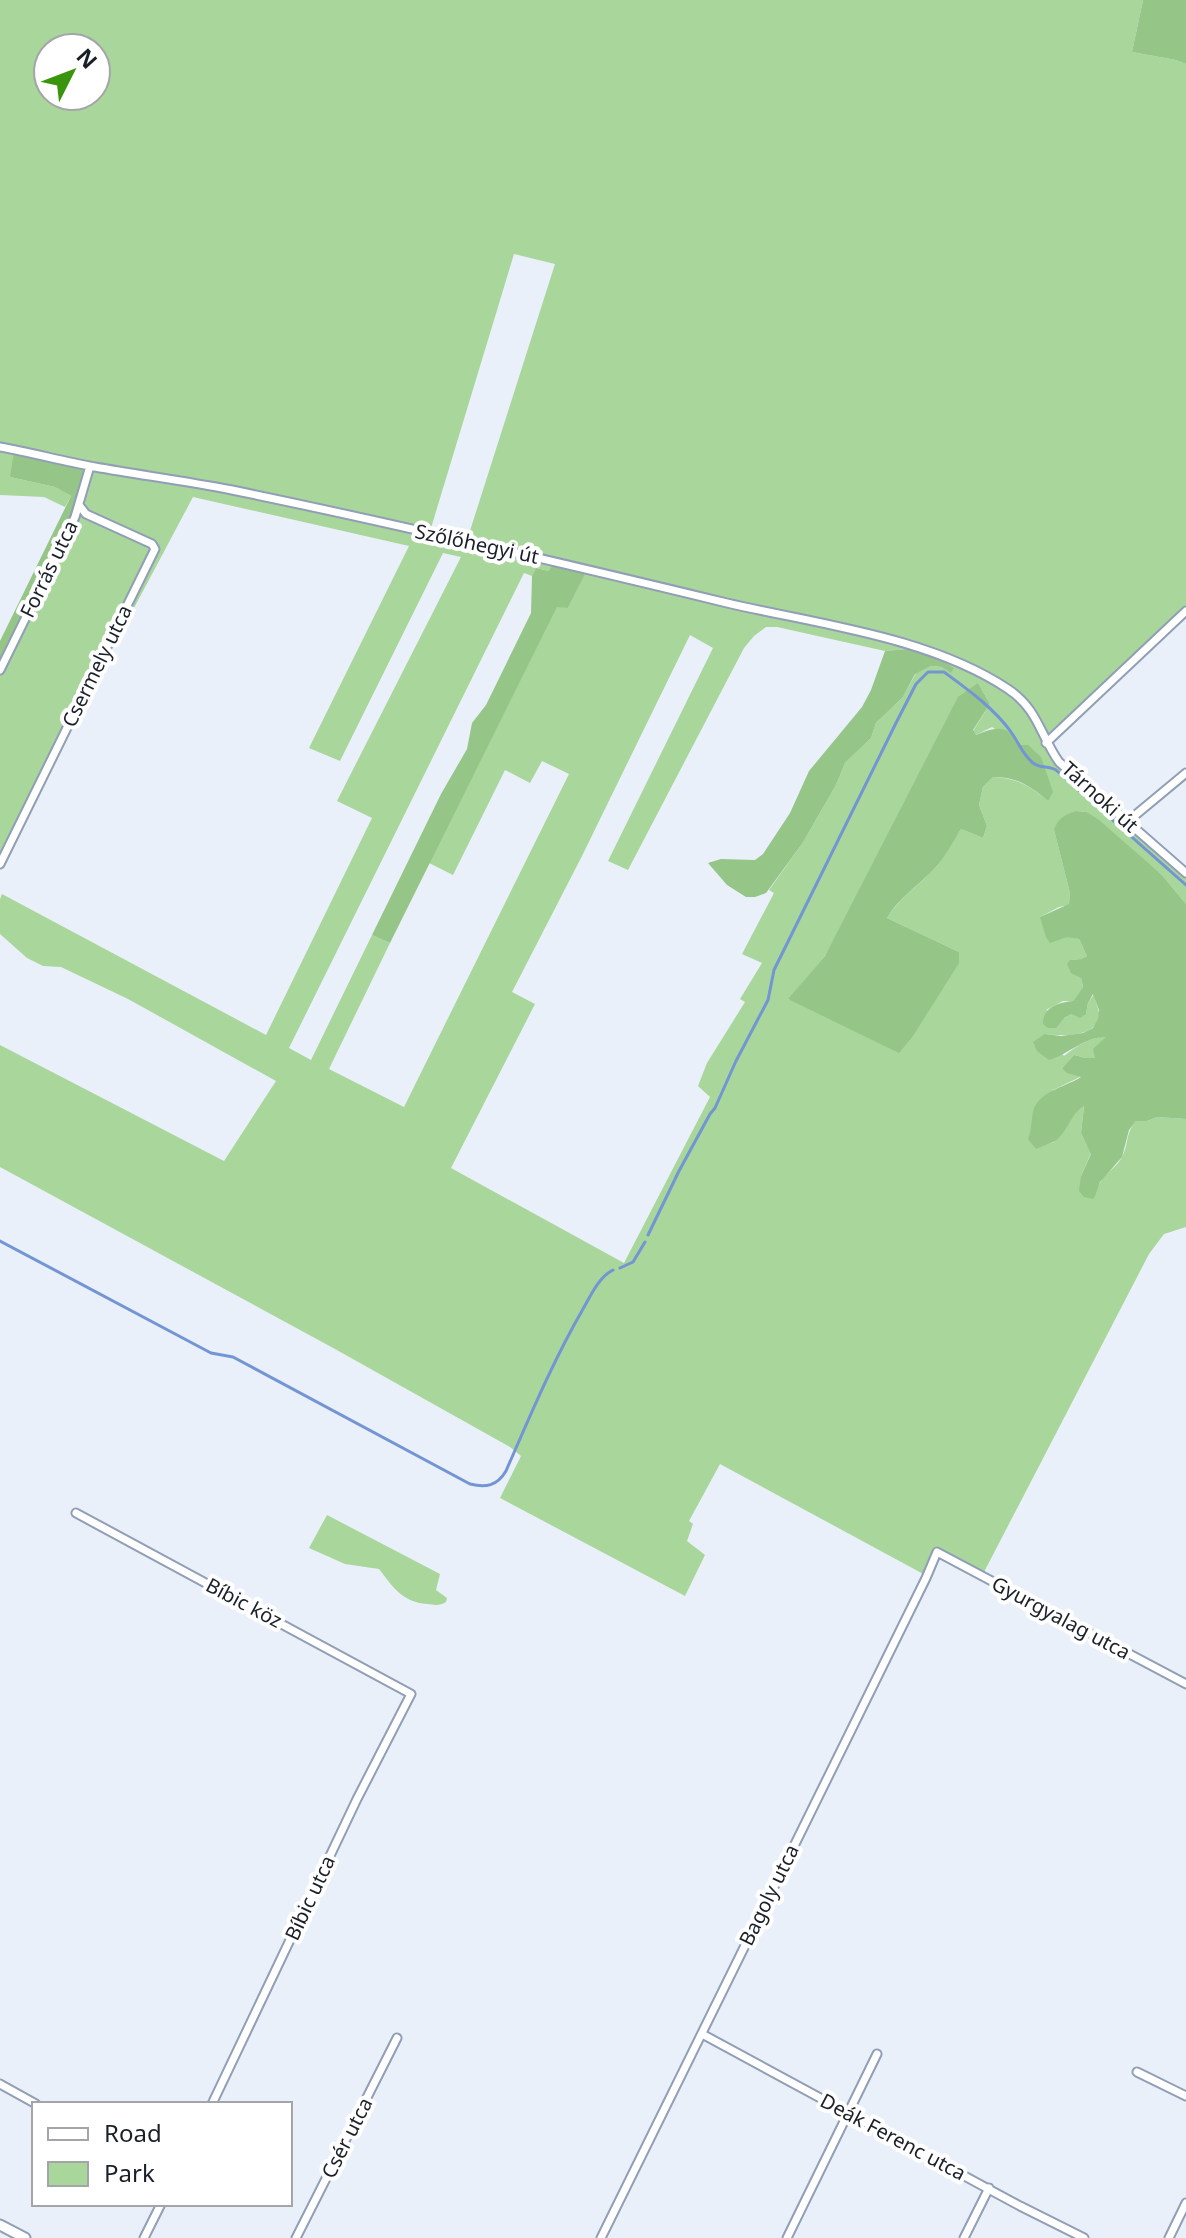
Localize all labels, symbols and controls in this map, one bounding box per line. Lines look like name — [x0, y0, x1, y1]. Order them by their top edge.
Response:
north arrow — [32, 32, 112, 112]
text: N — [70, 41, 105, 75]
street label: Forrás utca — [13, 516, 84, 622]
street label: Szőlőhegyi út — [413, 517, 541, 570]
street label: Csermely utca — [55, 600, 138, 731]
street label: Tárnoki út — [1056, 755, 1144, 838]
street label: Gyurgyalag utca — [987, 1570, 1135, 1665]
street label: Bíbic köz — [202, 1571, 287, 1634]
street label: Bagoly utca — [732, 1840, 805, 1950]
street label: Bíbic utca — [278, 1851, 341, 1945]
street label: Deák Ferenc utca — [816, 2087, 971, 2186]
street label: Csér utca — [315, 2093, 378, 2183]
legend — [32, 2102, 292, 2206]
text: Road — [104, 2116, 162, 2149]
text: Park — [104, 2156, 155, 2189]

